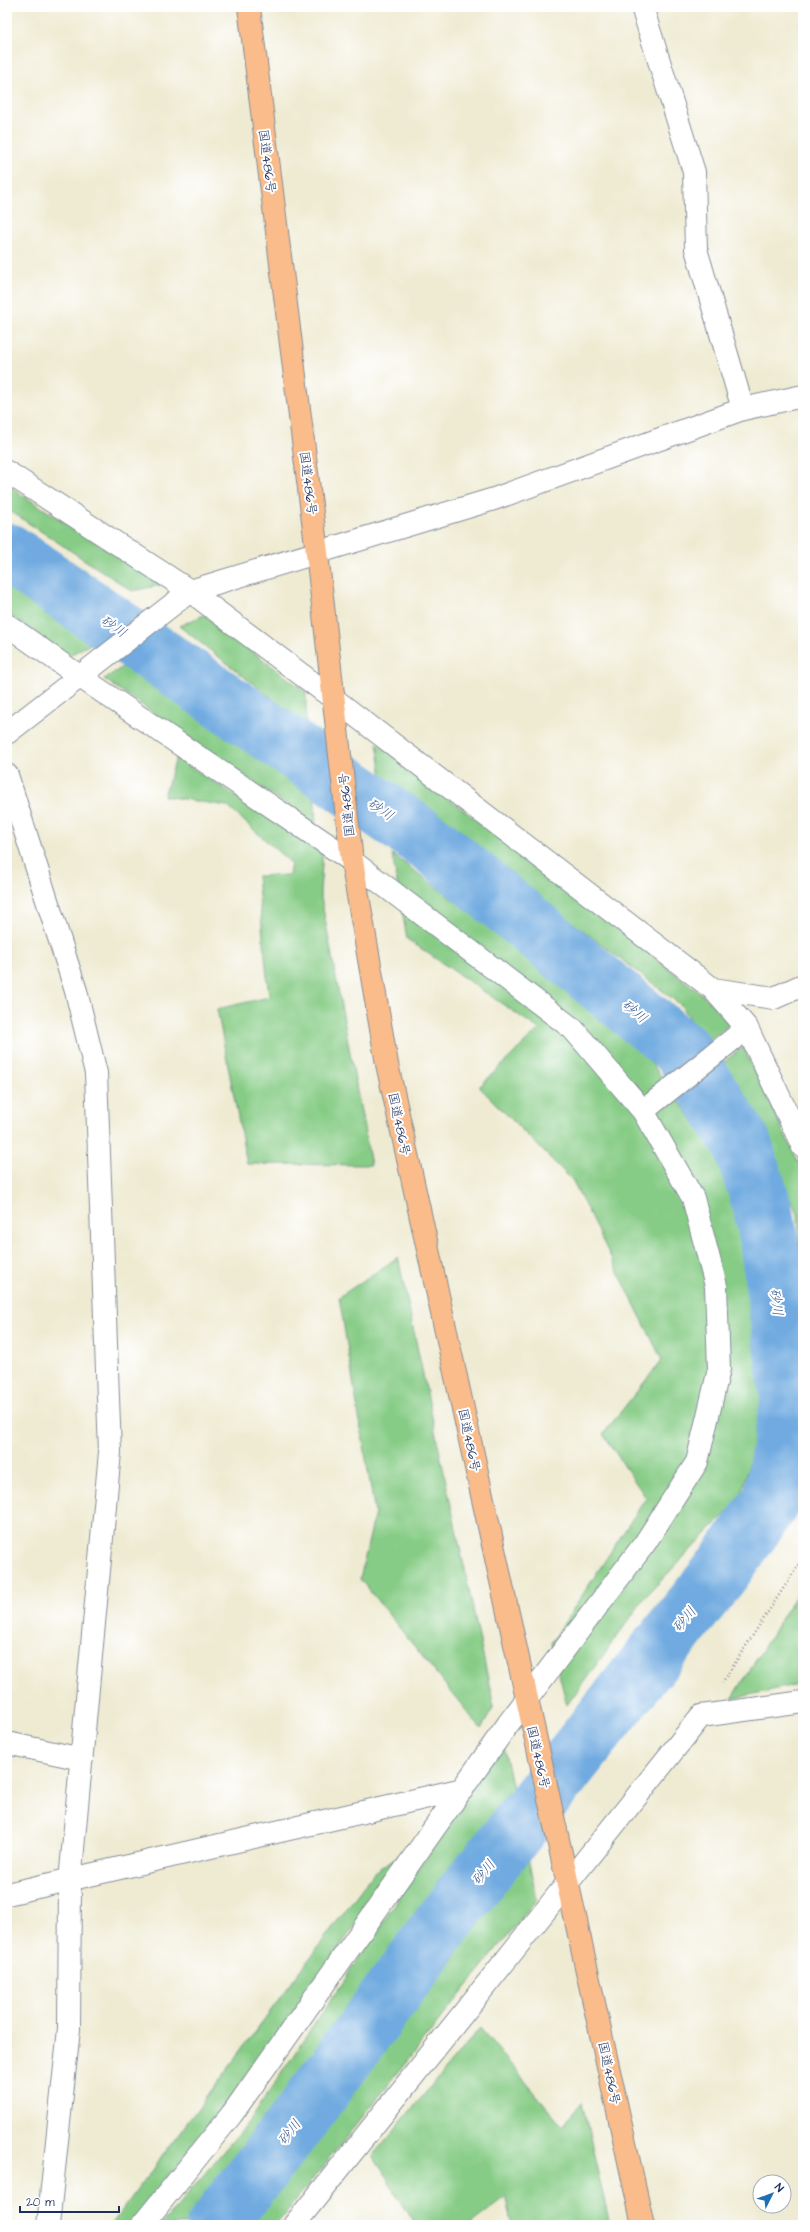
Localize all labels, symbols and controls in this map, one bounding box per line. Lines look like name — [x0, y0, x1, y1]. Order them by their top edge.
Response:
street label: 国道486号 — [254, 128, 280, 194]
street label: 国道486号 — [295, 450, 321, 516]
water label: 砂川 — [96, 611, 131, 643]
street label: 国道486号 — [335, 772, 359, 838]
water label: 砂川 — [363, 794, 398, 826]
water label: 砂川 — [617, 995, 652, 1028]
street label: 国道486号 — [384, 1091, 415, 1158]
water label: 砂川 — [764, 1287, 788, 1317]
street label: 国道486号 — [454, 1407, 485, 1474]
water label: 砂川 — [668, 1602, 701, 1637]
street label: 国道486号 — [522, 1724, 554, 1791]
water label: 砂川 — [467, 1855, 500, 1890]
street label: 国道486号 — [594, 2040, 625, 2107]
water label: 砂川 — [273, 2115, 306, 2150]
north arrow — [752, 2174, 792, 2214]
text: N — [771, 2180, 787, 2195]
scale bar — [20, 2188, 119, 2214]
text: 20 m — [26, 2194, 55, 2211]

